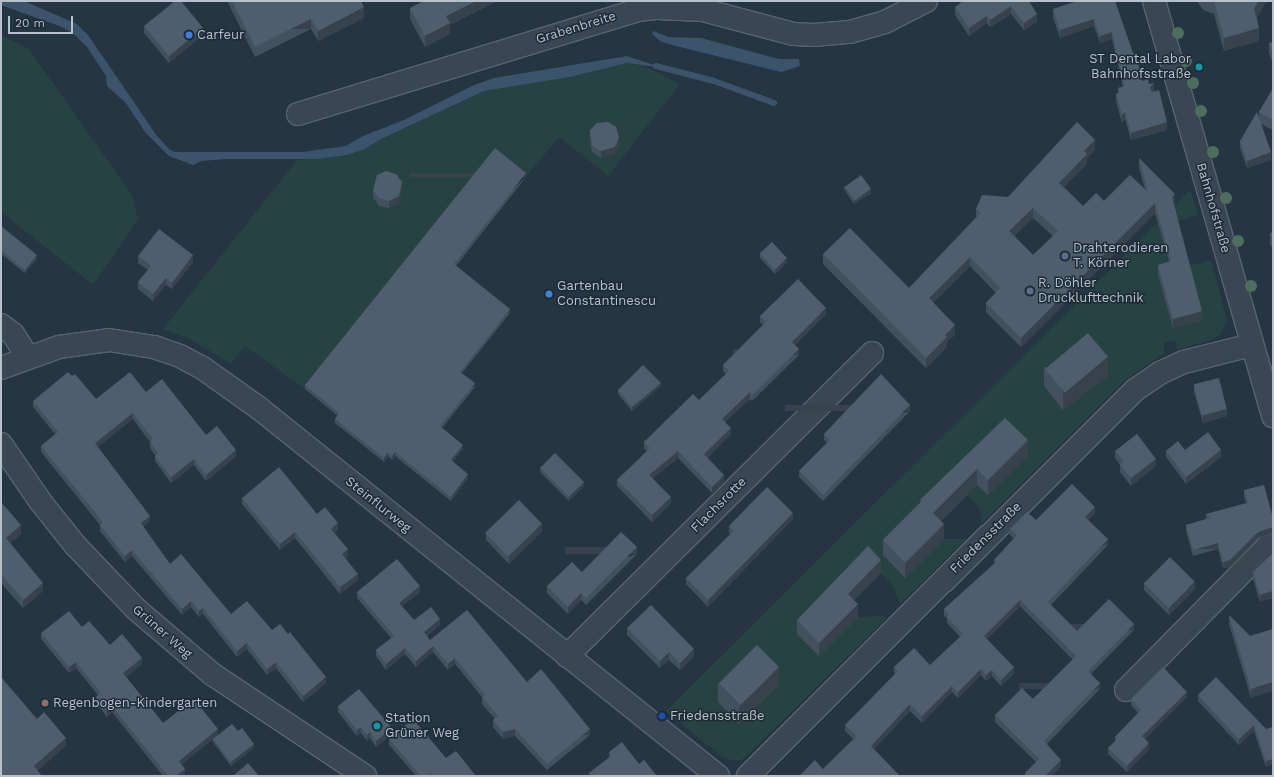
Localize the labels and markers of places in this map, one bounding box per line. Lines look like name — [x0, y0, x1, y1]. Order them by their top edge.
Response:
place label: Carfeur — [197, 27, 244, 43]
marker: Carfeur — [184, 30, 194, 40]
place label: ST Dental Labor Bahnhofsstraße — [1088, 52, 1191, 83]
marker: ST Dental Labor Bahnhofsstraße — [1194, 62, 1204, 72]
place label: Drahterodieren T. Körner — [1073, 241, 1168, 272]
marker: Drahterodieren T. Körner — [1060, 251, 1070, 261]
place label: R. Döhler Drucklufttechnik — [1038, 276, 1144, 307]
place label: Gartenbau Constantinescu — [557, 279, 656, 310]
marker: R. Döhler Drucklufttechnik — [1025, 286, 1035, 296]
marker: Gartenbau Constantinescu — [544, 289, 554, 299]
place label: Regenbogen-Kindergarten — [53, 695, 217, 711]
marker: Regenbogen-Kindergarten — [40, 698, 50, 708]
place label: Friedensstraße — [670, 708, 765, 724]
place label: Station Grüner Weg — [385, 711, 459, 742]
marker: Friedensstraße — [657, 711, 667, 721]
marker: Station Grüner Weg — [372, 721, 382, 731]

